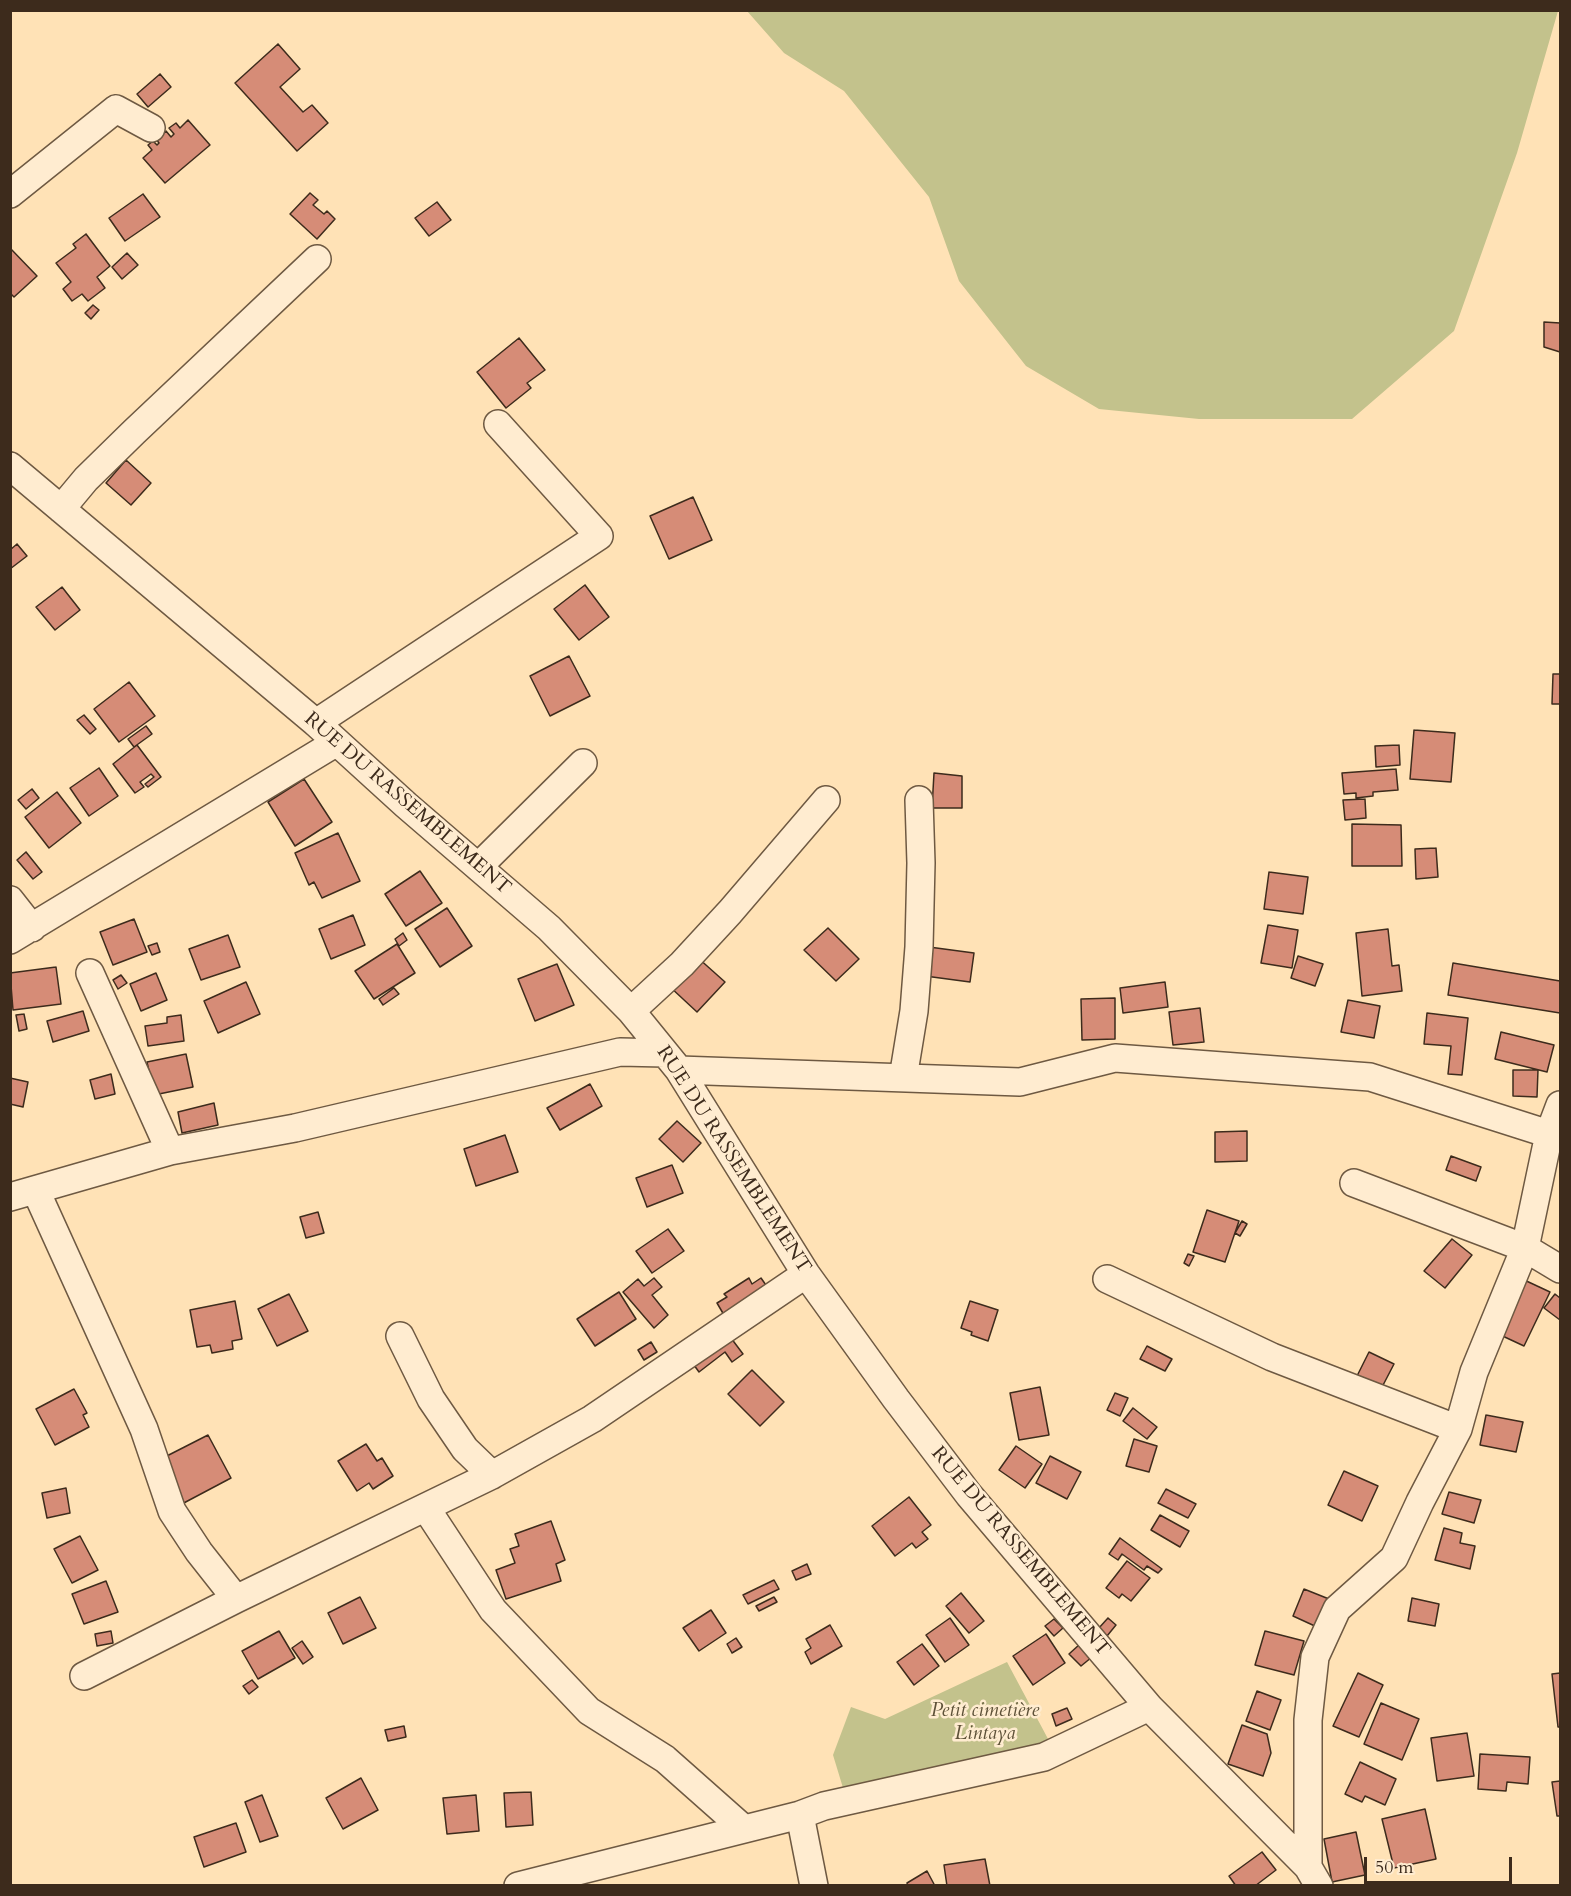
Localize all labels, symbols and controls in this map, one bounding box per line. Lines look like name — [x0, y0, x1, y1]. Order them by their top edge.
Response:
street label: RUE DU RASSEMBLEMENT — [299, 708, 515, 900]
street label: RUE DU RASSEMBLEMENT — [650, 1042, 816, 1278]
street label: RUE DU RASSEMBLEMENT — [925, 1442, 1115, 1662]
park label: Petit cimetière Lintaya — [931, 1699, 1039, 1746]
scale bar — [1367, 1845, 1516, 1883]
text: 50 m — [1375, 1855, 1414, 1880]

